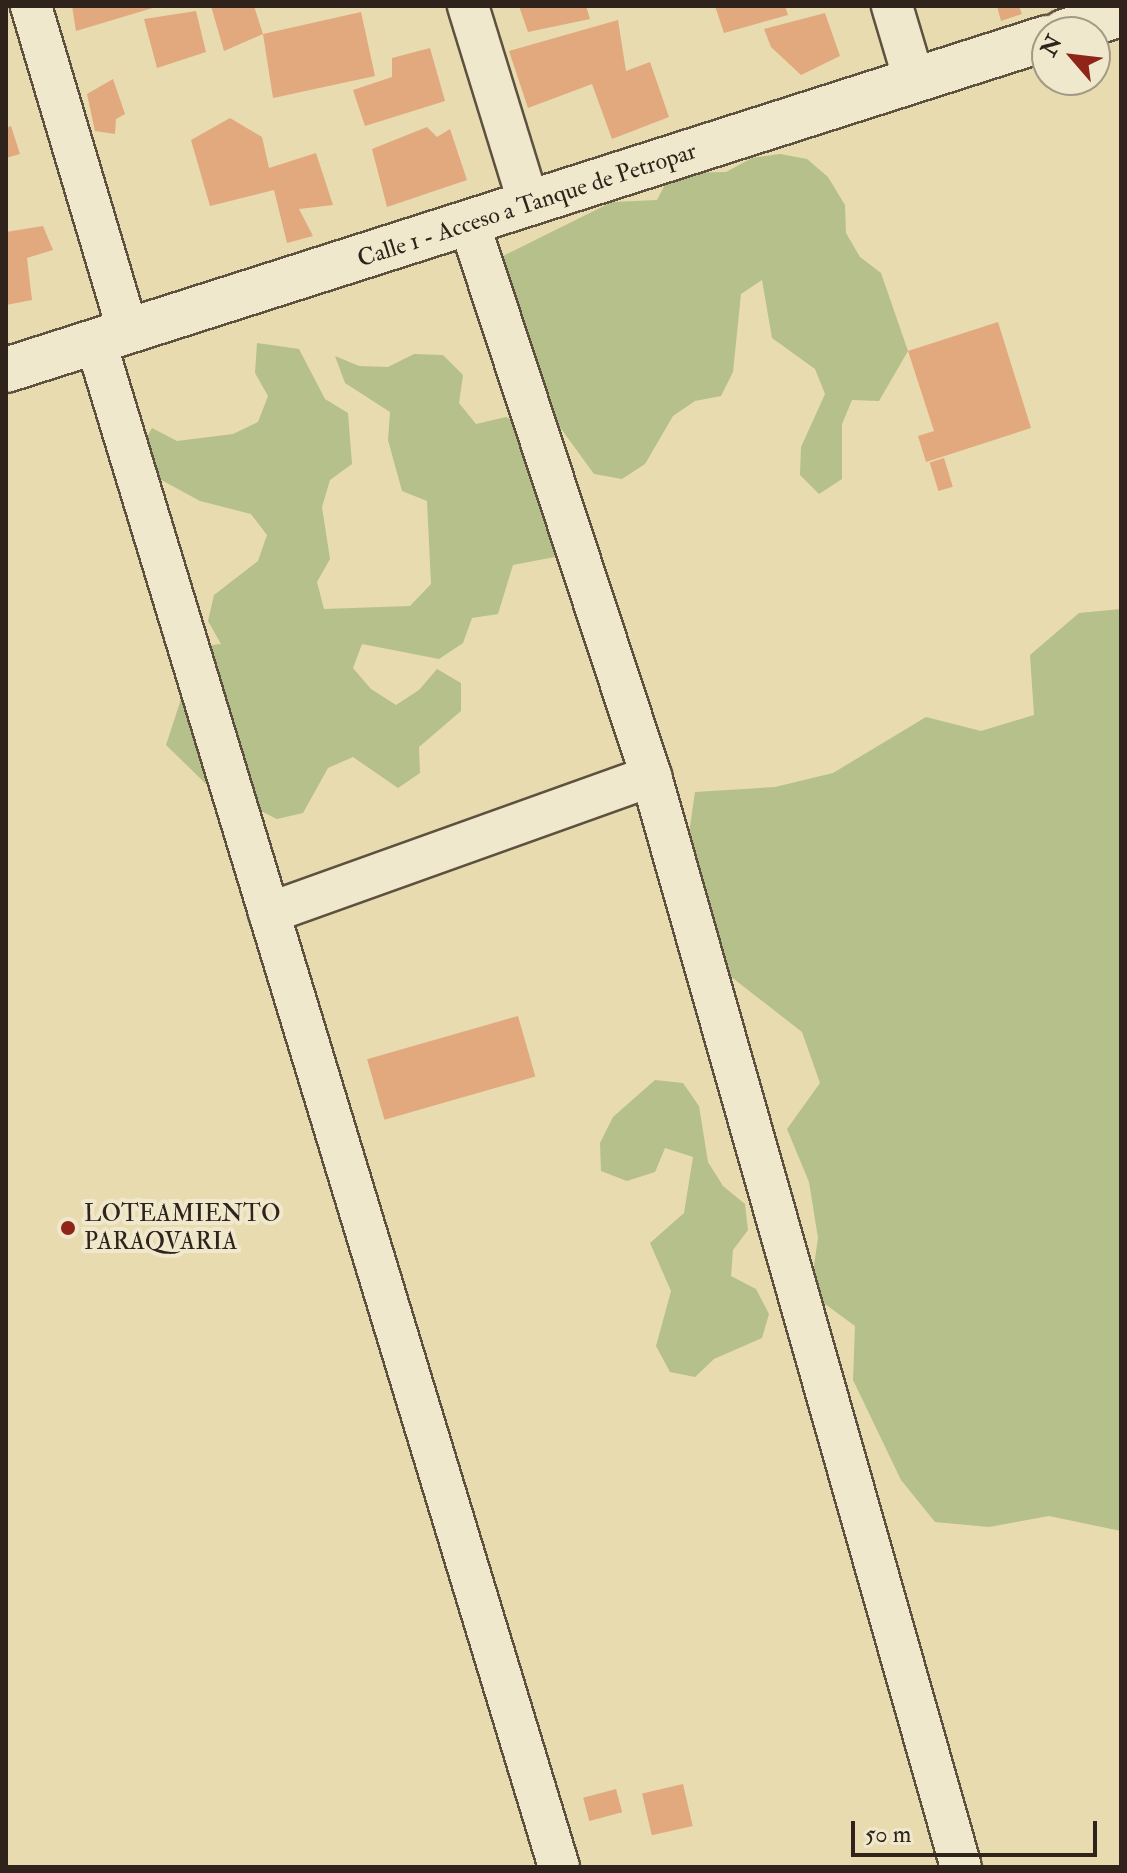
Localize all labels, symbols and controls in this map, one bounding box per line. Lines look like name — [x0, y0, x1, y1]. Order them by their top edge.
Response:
north arrow — [1031, 16, 1111, 96]
text: N — [1035, 30, 1069, 61]
street label: Calle 1 - Acceso a Tanque de Petropar — [354, 137, 700, 273]
place label: LOTEAMIENTO PARAQVARIA — [84, 1200, 280, 1256]
marker: LOTEAMIENTO PARAQVARIA — [59, 1219, 77, 1237]
scale bar — [855, 1805, 1101, 1855]
text: 50 m — [865, 1819, 911, 1850]

